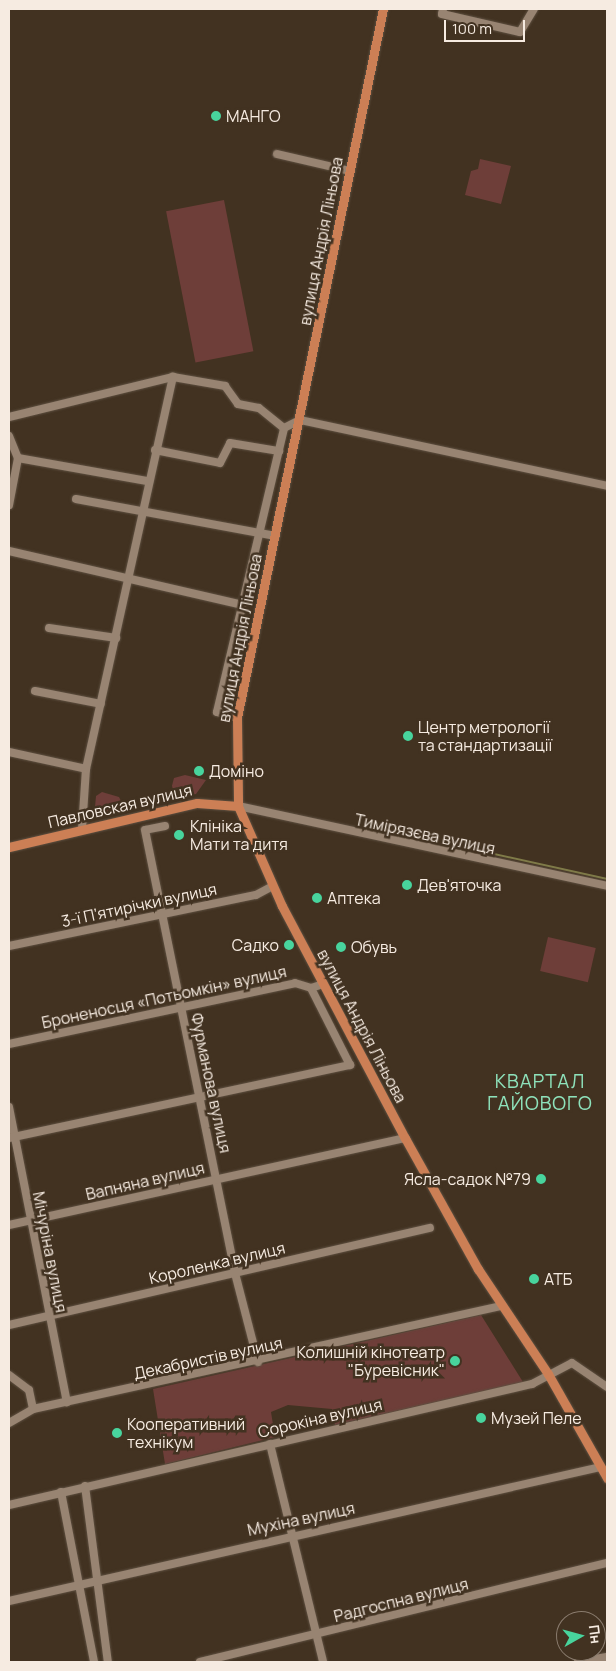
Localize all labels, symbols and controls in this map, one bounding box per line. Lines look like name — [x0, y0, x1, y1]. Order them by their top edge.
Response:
scale bar — [446, 10, 527, 42]
text: 100 m — [452, 18, 492, 39]
place label: МАНГО — [226, 106, 281, 126]
marker: МАНГО — [210, 110, 222, 122]
street label: вулиця Андрія Ліньова — [295, 155, 347, 327]
street label: вулиця Андрія Ліньова — [214, 552, 266, 724]
place label: Центр метрології та стандартизації — [418, 717, 552, 755]
marker: Центр метрології та стандартизації — [402, 730, 414, 742]
place label: Доміно — [209, 761, 264, 781]
marker: Доміно — [193, 765, 205, 777]
street label: Павловская вулиця — [46, 780, 194, 832]
street label: Тимірязєва вулиця — [353, 810, 497, 858]
place label: Клініка Мати та дитя — [190, 816, 288, 854]
marker: Клініка Мати та дитя — [172, 828, 186, 842]
place label: Дев'яточка — [417, 875, 501, 895]
street label: 3-ї П’ятирічки вулиця — [59, 879, 219, 931]
marker: Дев'яточка — [401, 879, 413, 891]
place label: Аптека — [327, 888, 381, 908]
marker: Аптека — [311, 892, 323, 904]
place label: Садко — [232, 935, 279, 955]
place label: Обувь — [351, 937, 397, 957]
marker: Садко — [283, 939, 295, 951]
marker: Обувь — [335, 941, 347, 953]
street label: вулиця Андрія Ліньова — [313, 946, 411, 1106]
street label: Броненосця «Потьомкін» вулиця — [40, 962, 288, 1032]
street label: Фурманова вулиця — [187, 1011, 235, 1155]
district label: КВАРТАЛ ГАЙОВОГО — [486, 1071, 594, 1115]
street label: Вапняна вулиця — [84, 1158, 206, 1204]
place label: Ясла-садок №79 — [404, 1169, 531, 1189]
marker: Ясла-садок №79 — [535, 1173, 547, 1185]
street label: Мічуріна вулиця — [29, 1190, 71, 1314]
street label: Короленка вулиця — [147, 1238, 287, 1288]
place label: АТБ — [544, 1269, 572, 1289]
marker: АТБ — [528, 1273, 540, 1285]
street label: Декабристів вулиця — [132, 1333, 284, 1383]
place label: Колишній кінотеатр "Буревісник" — [297, 1342, 445, 1380]
marker: Колишній кінотеатр "Буревісник" — [449, 1355, 461, 1367]
street label: Сорокіна вулиця — [256, 1394, 384, 1442]
place label: Музей Пеле — [491, 1408, 582, 1428]
marker: Музей Пеле — [475, 1412, 487, 1424]
place label: Кооперативний технікум — [127, 1414, 245, 1452]
marker: Кооперативний технікум — [111, 1427, 123, 1439]
street label: Мухіна вулиця — [246, 1498, 356, 1540]
street label: Радгоспна вулиця — [332, 1574, 470, 1626]
north arrow — [556, 1611, 606, 1661]
text: Пн — [585, 1624, 606, 1645]

